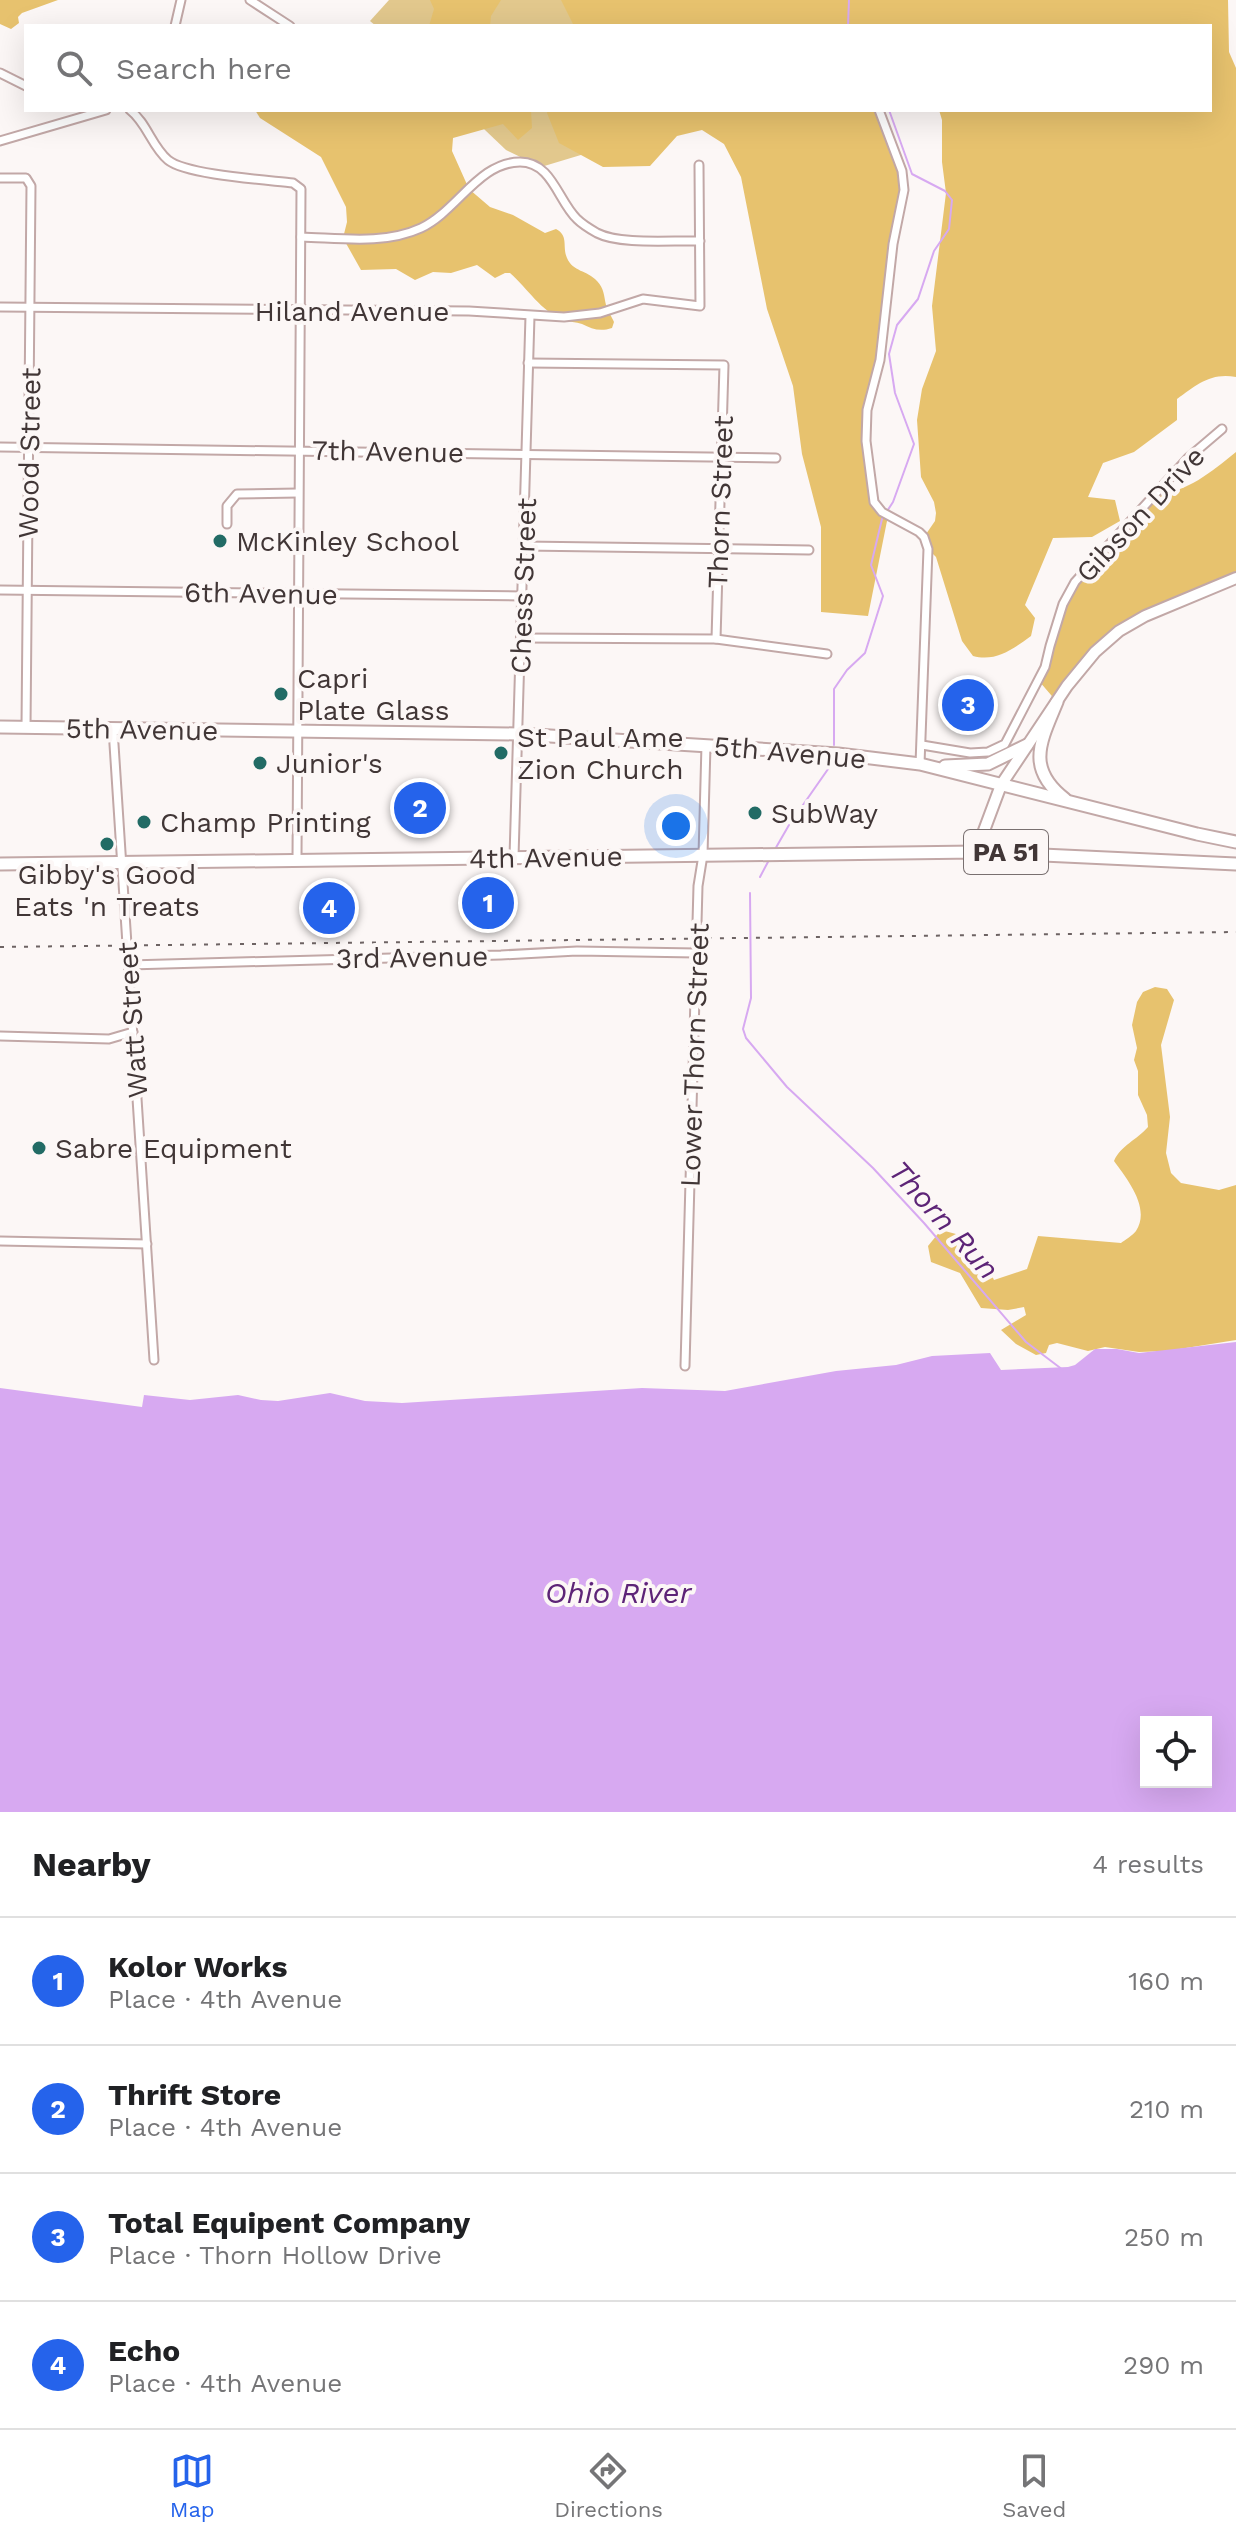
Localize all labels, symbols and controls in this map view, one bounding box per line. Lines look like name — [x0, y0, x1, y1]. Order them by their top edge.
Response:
search box — [24, 24, 1212, 112]
icon: search — [52, 46, 96, 90]
text: Search here — [116, 51, 292, 86]
street label: Hiland Avenue — [255, 295, 449, 328]
street label: Wood Street — [12, 367, 47, 539]
street label: Thorn Street — [701, 415, 740, 589]
street label: 7th Avenue — [312, 434, 464, 469]
street label: Gibson Drive — [1069, 440, 1212, 589]
street label: Chess Street — [504, 497, 543, 675]
place label: McKinley School — [236, 525, 459, 558]
marker: McKinley School — [211, 532, 229, 550]
street label: 6th Avenue — [184, 576, 338, 611]
place label: Capri Plate Glass — [297, 662, 450, 727]
pin: 3 — [942, 675, 994, 735]
marker: Capri Plate Glass — [272, 685, 290, 703]
street label: 5th Avenue — [65, 712, 219, 747]
place label: St Paul Ame Zion Church — [517, 721, 684, 786]
street label: 5th Avenue — [712, 729, 868, 776]
marker: St Paul Ame Zion Church — [492, 744, 510, 762]
place label: Junior's — [276, 747, 383, 780]
marker: Junior's — [251, 754, 269, 772]
pin: 2 — [394, 778, 446, 838]
place label: SubWay — [771, 797, 879, 830]
marker: SubWay — [746, 804, 764, 822]
place label: Champ Printing — [160, 806, 371, 839]
your location — [656, 806, 696, 846]
marker: Champ Printing — [135, 813, 153, 831]
road number: PA 51 — [964, 830, 1048, 874]
marker: Gibby's Good Eats 'n Treats — [98, 835, 116, 853]
street label: 4th Avenue — [469, 840, 623, 875]
place label: Gibby's Good Eats 'n Treats — [14, 858, 200, 923]
pin: 1 — [462, 873, 514, 933]
pin: 4 — [303, 878, 355, 938]
street label: Lower Thorn Street — [673, 922, 716, 1188]
street label: Watt Street — [111, 940, 154, 1099]
street label: 3rd Avenue — [336, 940, 488, 975]
place label: Sabre Equipment — [55, 1132, 292, 1165]
marker: Sabre Equipment — [30, 1139, 48, 1157]
water label: Thorn Run — [882, 1153, 1007, 1286]
water label: Ohio River — [545, 1575, 693, 1610]
map controls — [1140, 1716, 1212, 1788]
button: locate — [1140, 1716, 1212, 1788]
text: Nearby — [32, 1844, 151, 1884]
text: 4 results — [1092, 1849, 1204, 1879]
text: Kolor Works — [108, 1949, 288, 1984]
text: 1 — [52, 1966, 64, 1996]
text: 160 m — [1128, 1966, 1204, 1996]
text: Place · 4th Avenue — [108, 1984, 342, 2014]
text: Thrift Store — [108, 2077, 281, 2112]
text: 2 — [50, 2094, 66, 2124]
text: 210 m — [1129, 2094, 1204, 2124]
text: Place · 4th Avenue — [108, 2112, 342, 2142]
text: Total Equipent Company — [108, 2205, 470, 2240]
text: 3 — [50, 2222, 66, 2252]
text: 250 m — [1124, 2222, 1204, 2252]
text: Place · Thorn Hollow Drive — [108, 2240, 442, 2270]
text: Echo — [108, 2333, 180, 2368]
text: 4 — [50, 2350, 66, 2380]
text: 290 m — [1123, 2350, 1204, 2380]
text: Place · 4th Avenue — [108, 2368, 342, 2398]
tab: Map — [170, 2449, 215, 2522]
tab: Directions — [554, 2449, 663, 2522]
tab: Saved — [1002, 2449, 1066, 2522]

